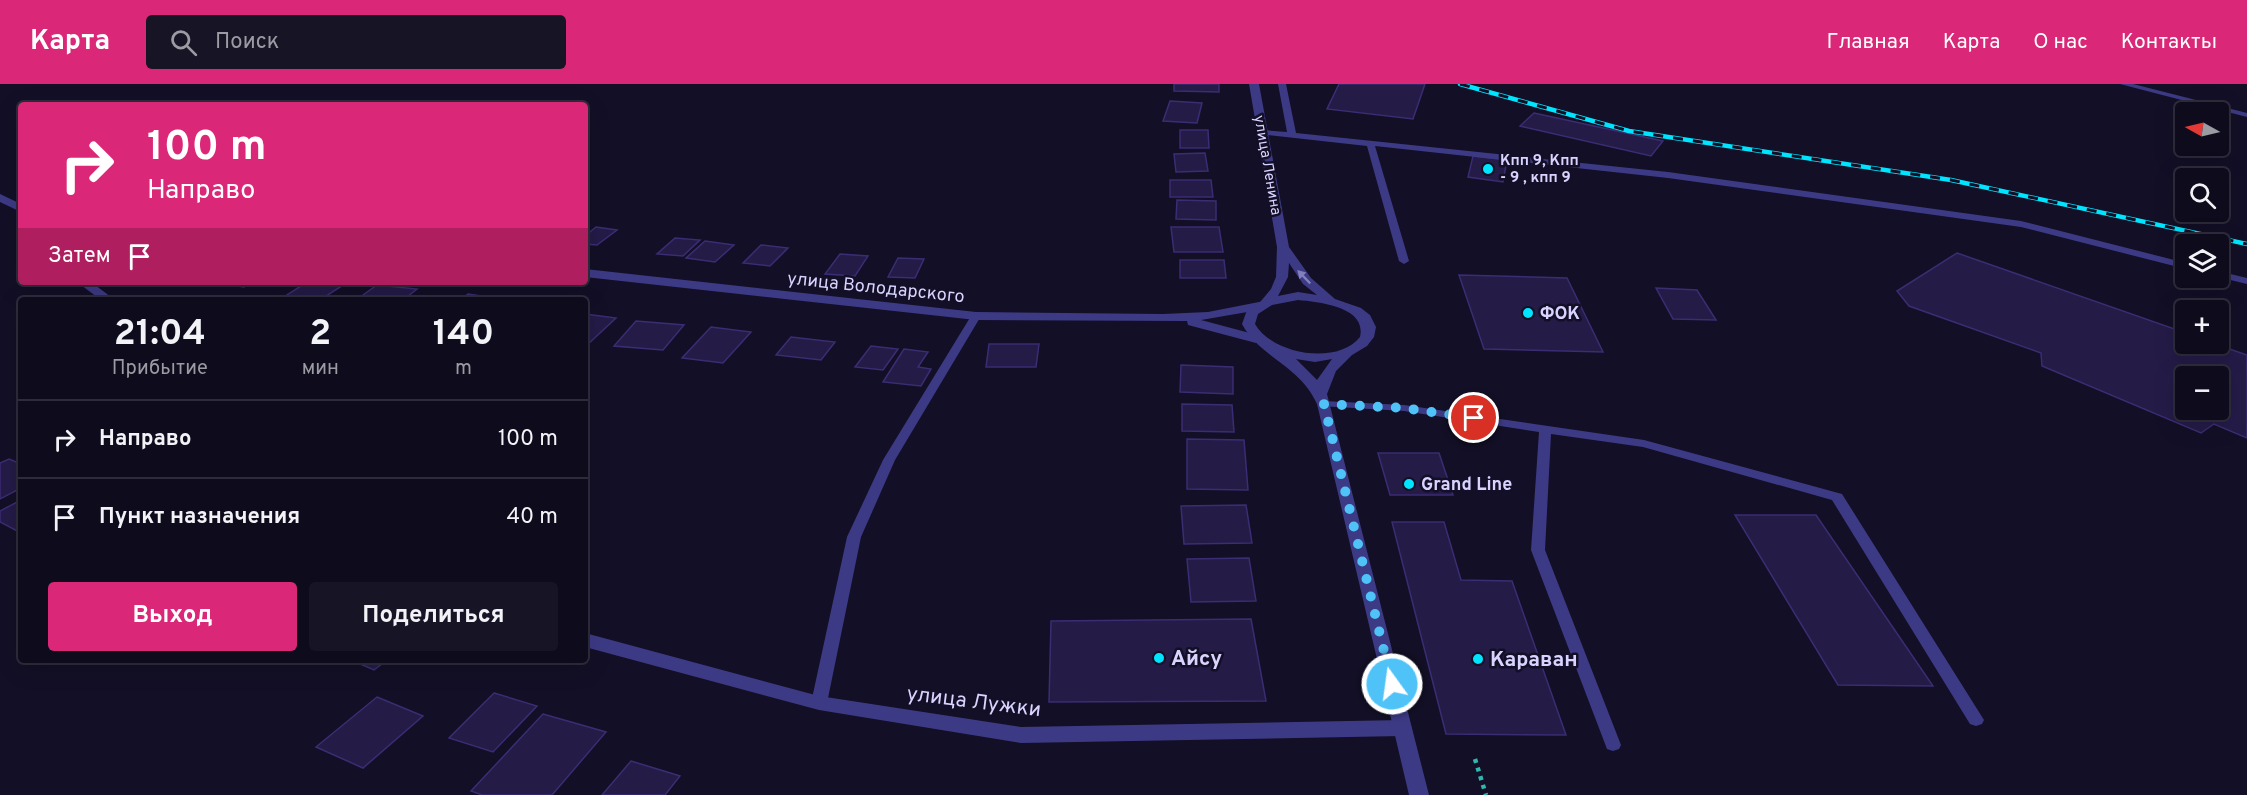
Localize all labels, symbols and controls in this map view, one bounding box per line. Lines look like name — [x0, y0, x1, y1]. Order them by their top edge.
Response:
search box — [146, 15, 566, 69]
text: Карта — [30, 24, 110, 60]
icon: search — [167, 26, 200, 59]
text: Поиск — [215, 29, 279, 56]
text: Главная — [1826, 29, 1910, 56]
text: Карта — [1943, 29, 2000, 56]
text: О нас — [2033, 29, 2088, 56]
text: Контакты — [2121, 29, 2217, 56]
north arrow — [2175, 102, 2229, 156]
map controls — [2175, 102, 2229, 420]
street label: улица Ленина — [1248, 114, 1285, 217]
text: 100 m — [147, 122, 266, 175]
icon: right — [48, 126, 126, 204]
place label: Кпп 9, Кпп - 9 , кпп 9 — [1500, 152, 1579, 188]
marker: Кпп 9, Кпп - 9 , кпп 9 — [1481, 162, 1495, 176]
button: search — [2175, 168, 2229, 222]
text: Направо — [147, 174, 255, 208]
button: layers — [2175, 234, 2229, 288]
icon: arrive — [123, 240, 156, 273]
text: Затем — [48, 243, 111, 270]
street label: улица Володарского — [786, 268, 966, 309]
one-way arrow — [1297, 270, 1311, 285]
button: + — [2175, 300, 2229, 354]
place label: ФОК — [1540, 303, 1580, 326]
marker: ФОК — [1521, 306, 1535, 320]
text: 21:04 — [114, 312, 206, 358]
text: 2 — [309, 312, 331, 358]
text: 140 — [433, 312, 494, 358]
text: Прибытие — [112, 356, 208, 382]
text: мин — [302, 356, 339, 382]
text: m — [455, 356, 472, 382]
button: − — [2175, 366, 2229, 420]
pin — [1448, 392, 1499, 443]
icon: arrive — [1457, 401, 1490, 434]
icon: right — [48, 423, 81, 456]
text: Направо — [99, 426, 191, 453]
text: 100 m — [498, 426, 558, 453]
place label: Grand Line — [1421, 474, 1512, 497]
marker: Grand Line — [1402, 477, 1416, 491]
icon: arrive — [48, 501, 81, 534]
text: Пункт назначения — [99, 504, 300, 531]
text: 40 m — [506, 504, 558, 531]
button: Выход — [48, 582, 297, 651]
button: Поделиться — [309, 582, 558, 651]
place label: Айсу — [1171, 646, 1222, 673]
place label: Караван — [1490, 647, 1578, 674]
marker: Айсу — [1152, 651, 1166, 665]
position arrow — [1360, 652, 1424, 716]
marker: Караван — [1471, 652, 1485, 666]
street label: улица Лужки — [905, 681, 1043, 724]

